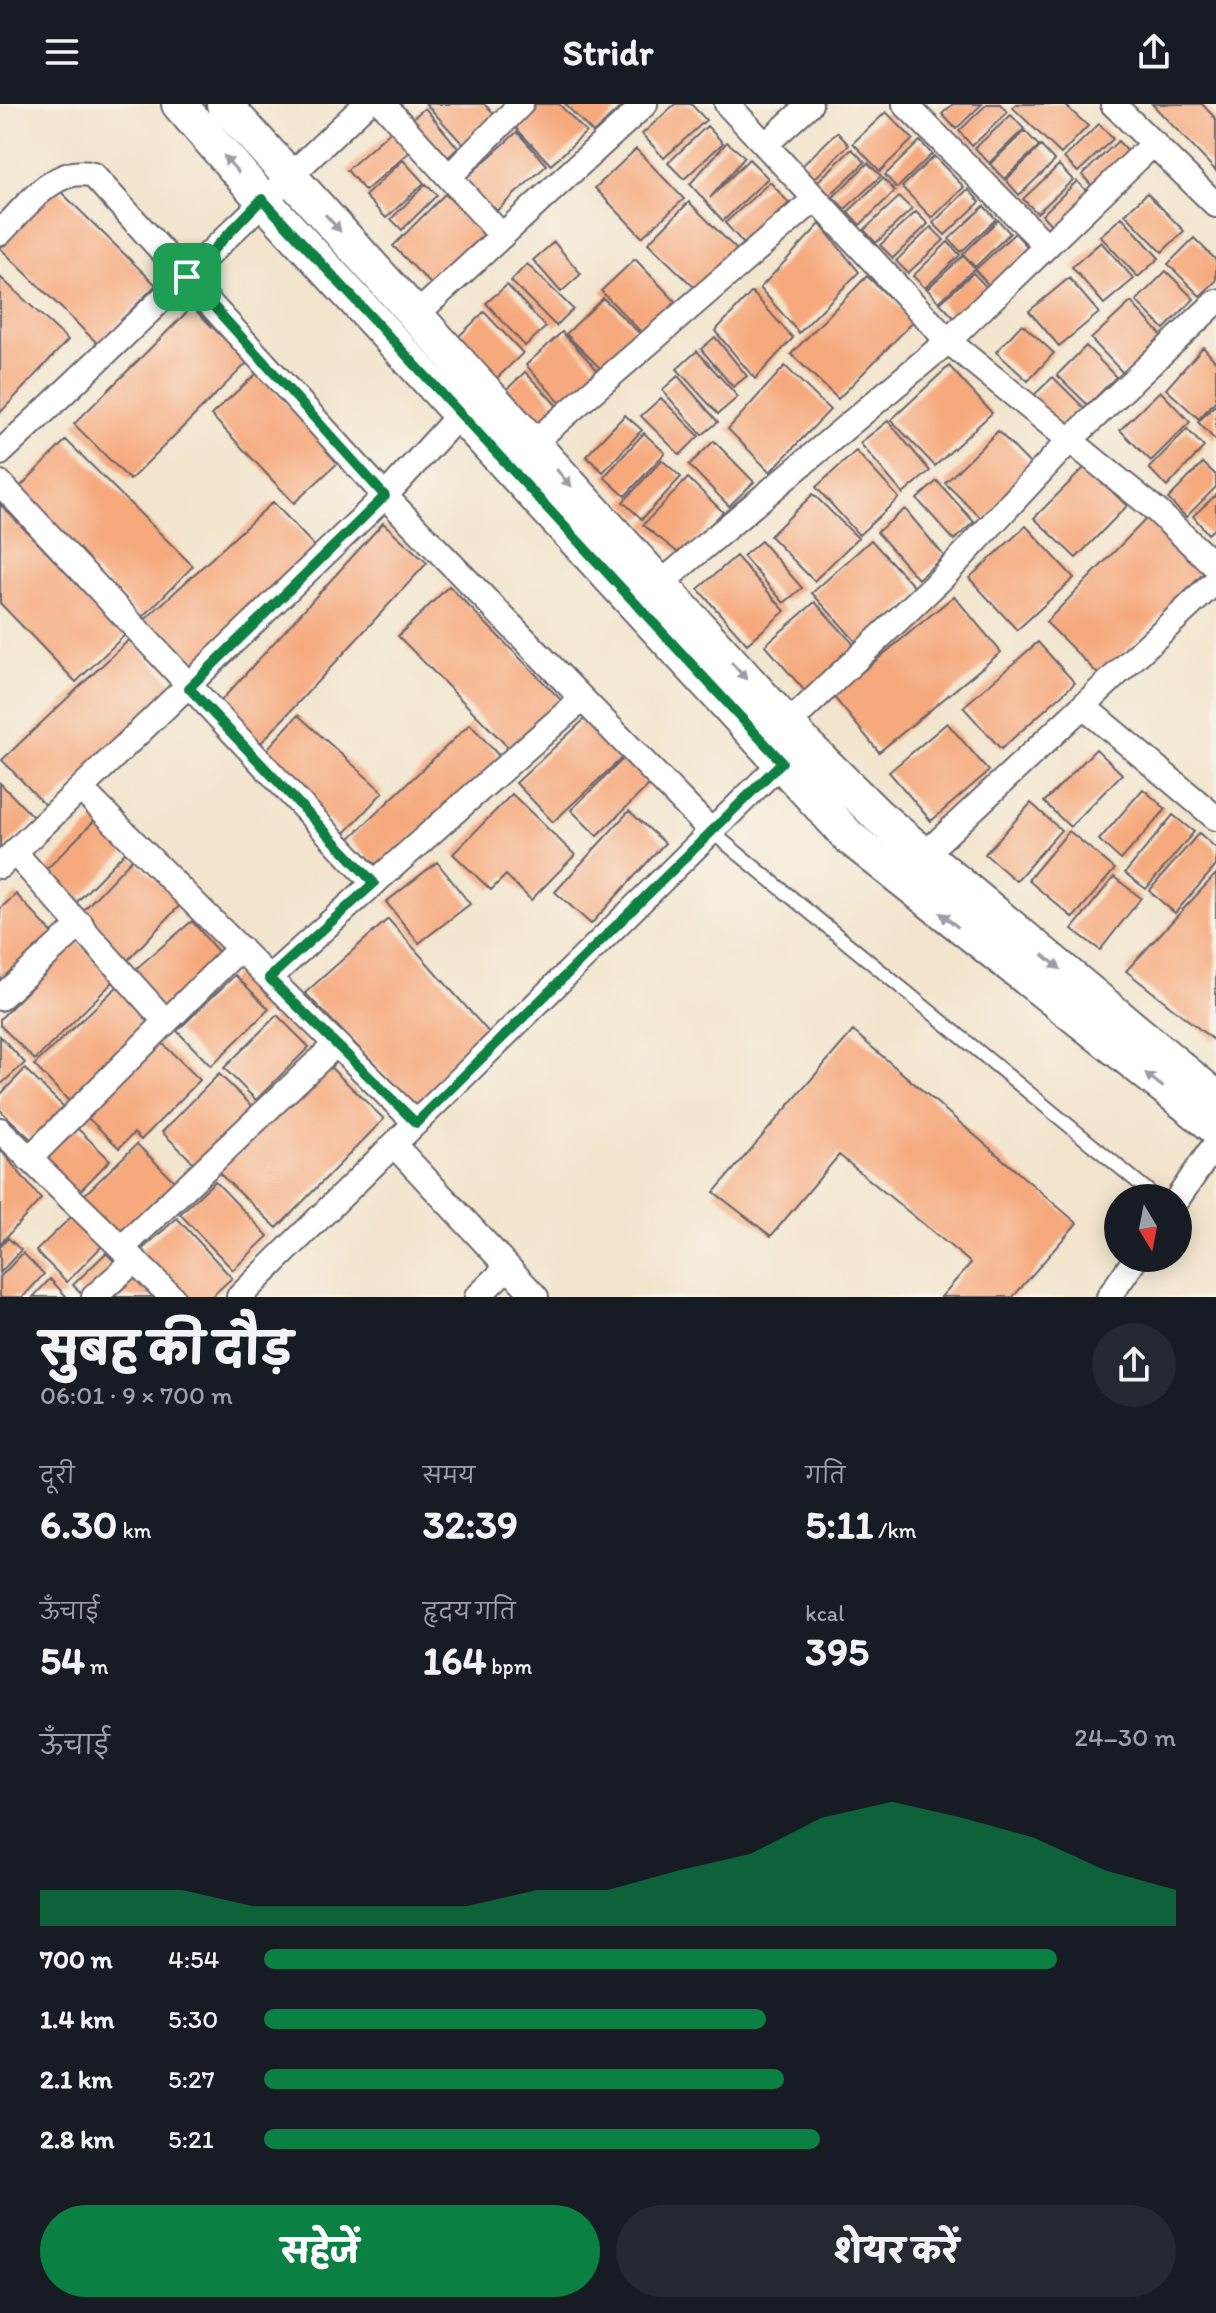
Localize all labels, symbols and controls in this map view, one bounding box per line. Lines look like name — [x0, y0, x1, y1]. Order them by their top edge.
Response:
icon: menu — [40, 30, 84, 74]
icon: share — [1132, 30, 1176, 74]
text: Stridr — [563, 31, 653, 74]
one-way arrow — [223, 154, 240, 174]
one-way arrow — [324, 214, 342, 233]
pin — [153, 243, 221, 311]
icon: arrive — [165, 255, 209, 299]
one-way arrow — [555, 469, 573, 488]
one-way arrow — [730, 661, 748, 680]
one-way arrow — [939, 912, 959, 929]
one-way arrow — [1042, 953, 1062, 970]
one-way arrow — [1144, 1072, 1164, 1088]
north arrow — [1104, 1184, 1192, 1272]
map controls — [1104, 1184, 1192, 1272]
text: सुबह की दौड़ — [40, 1322, 292, 1375]
button: share — [1092, 1323, 1176, 1407]
text: 06:01 · 9 × 700 m — [40, 1379, 233, 1411]
text: दूरी — [40, 1462, 75, 1489]
text: समय — [423, 1462, 475, 1489]
text: गति — [805, 1462, 845, 1489]
text: 6.30 — [40, 1500, 117, 1548]
text: 32:39 — [423, 1500, 518, 1548]
text: 5:11 — [805, 1500, 873, 1548]
text: km — [117, 1517, 152, 1544]
text: /km — [873, 1517, 917, 1544]
text: ऊँचाई — [40, 1598, 99, 1625]
text: हृदय गति — [423, 1598, 515, 1625]
text: kcal — [805, 1600, 844, 1627]
text: 395 — [805, 1627, 869, 1675]
text: 54 — [40, 1636, 85, 1684]
text: 164 — [423, 1636, 486, 1684]
text: m — [85, 1653, 109, 1680]
text: bpm — [486, 1653, 532, 1680]
text: 24–30 m — [1074, 1721, 1176, 1753]
text: ऊँचाई — [40, 1729, 110, 1761]
text: 700 m — [40, 1943, 113, 1975]
text: 4:54 — [168, 1943, 219, 1975]
text: 1.4 km — [40, 2003, 114, 2035]
text: 5:30 — [168, 2003, 218, 2035]
text: 2.1 km — [40, 2063, 112, 2095]
text: 5:27 — [168, 2063, 215, 2095]
text: 2.8 km — [40, 2123, 115, 2155]
text: 5:21 — [168, 2123, 214, 2155]
button: सहेजें — [40, 2205, 600, 2297]
button: शेयर करें — [616, 2205, 1176, 2297]

